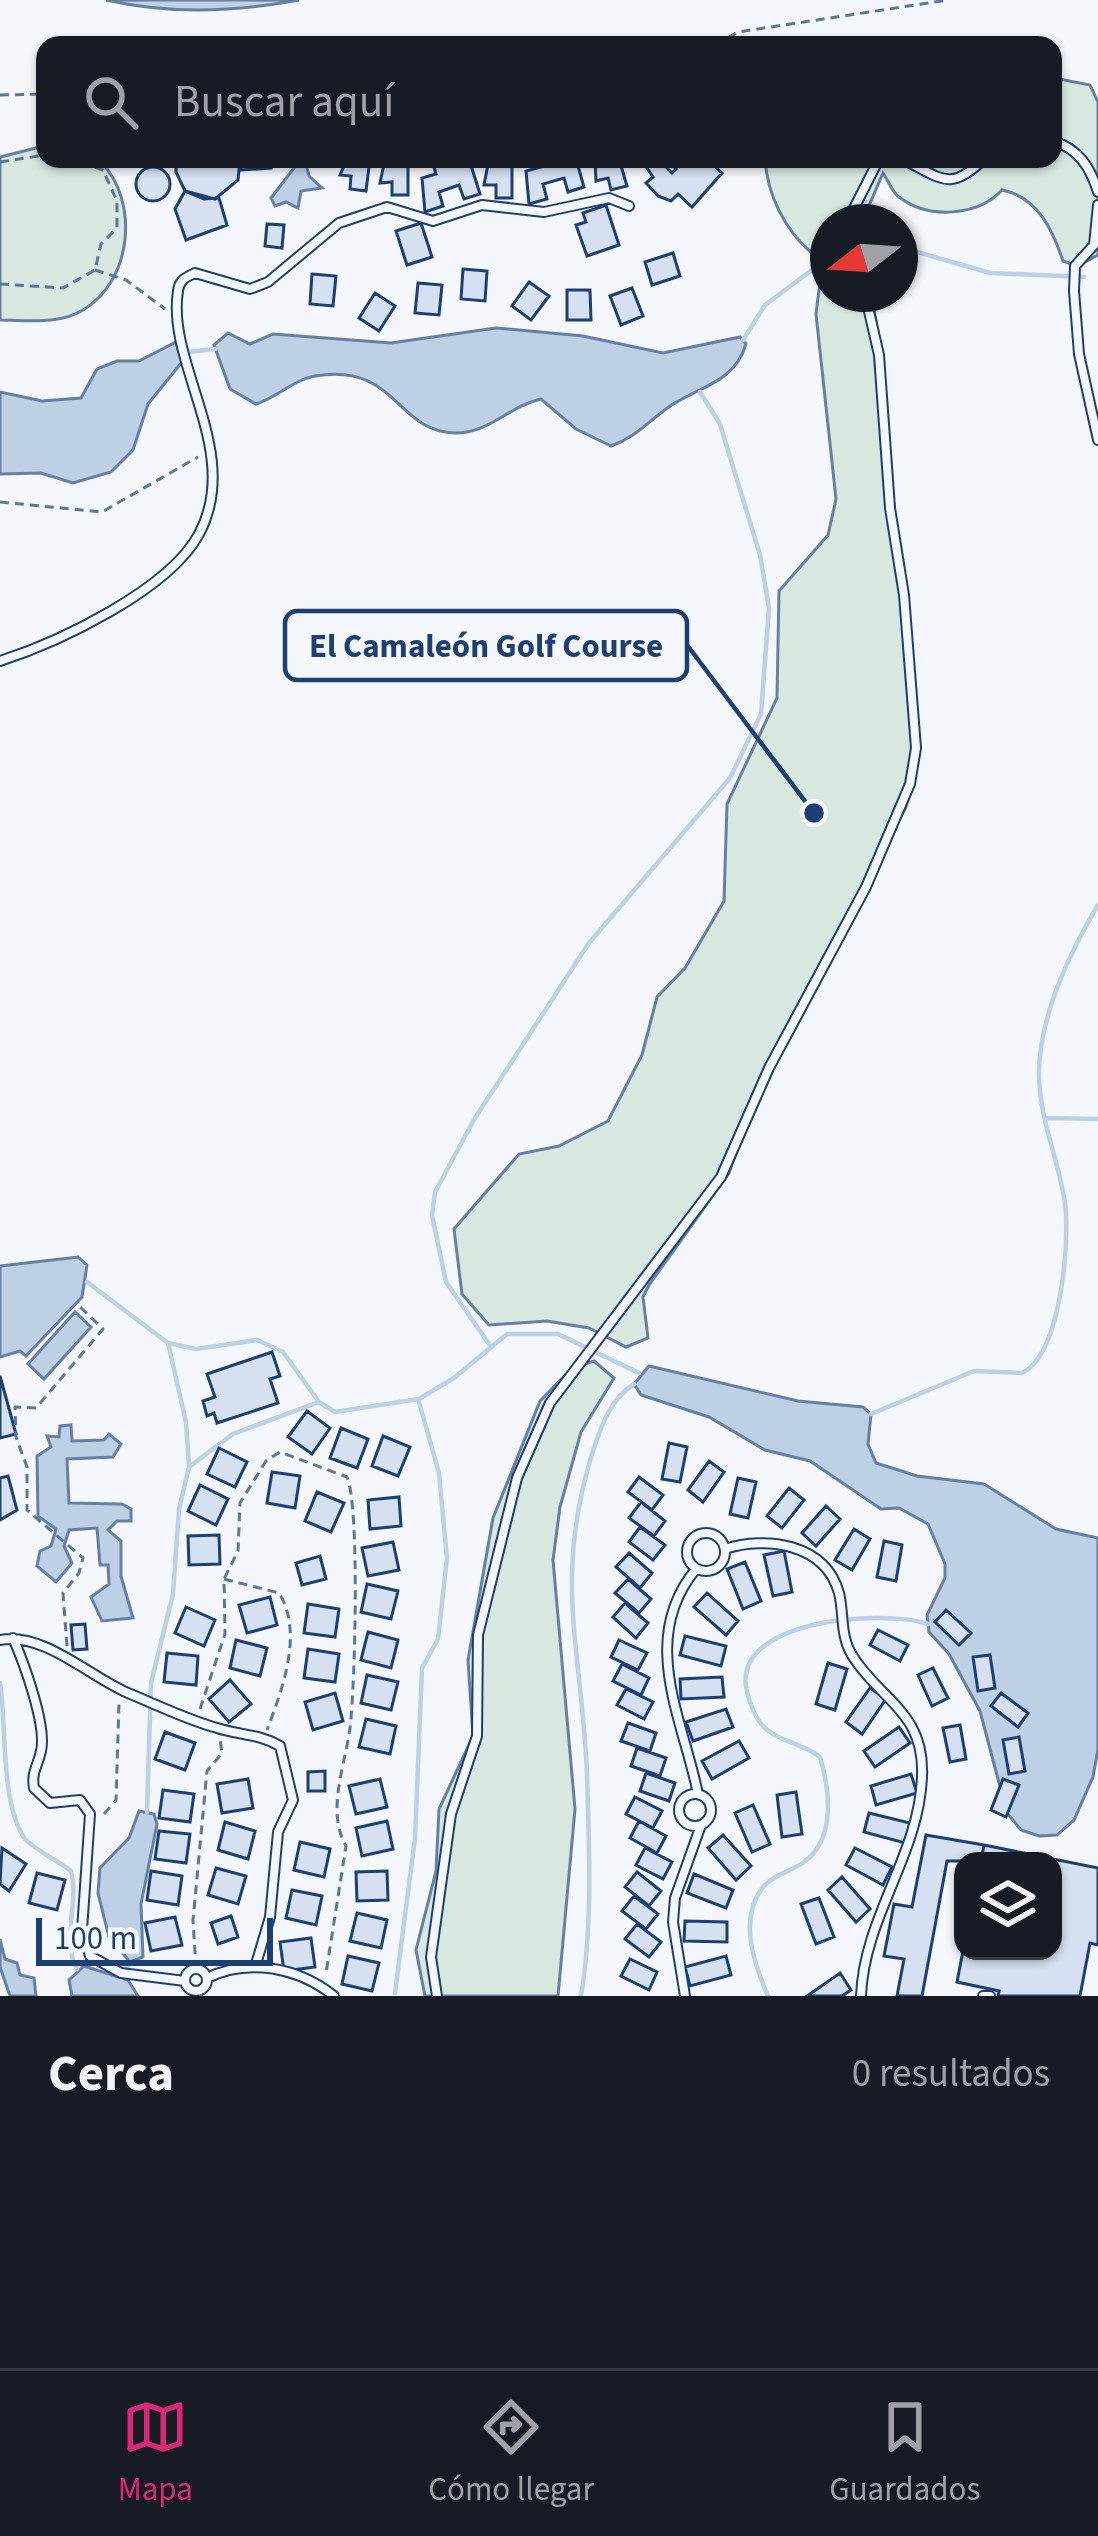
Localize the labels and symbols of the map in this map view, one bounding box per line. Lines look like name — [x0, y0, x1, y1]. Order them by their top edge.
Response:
north arrow — [810, 204, 918, 312]
callout: El Camaleón Golf Course — [285, 611, 687, 680]
text: El Camaleón Golf Course — [309, 623, 663, 670]
scale bar — [36, 1912, 273, 1965]

